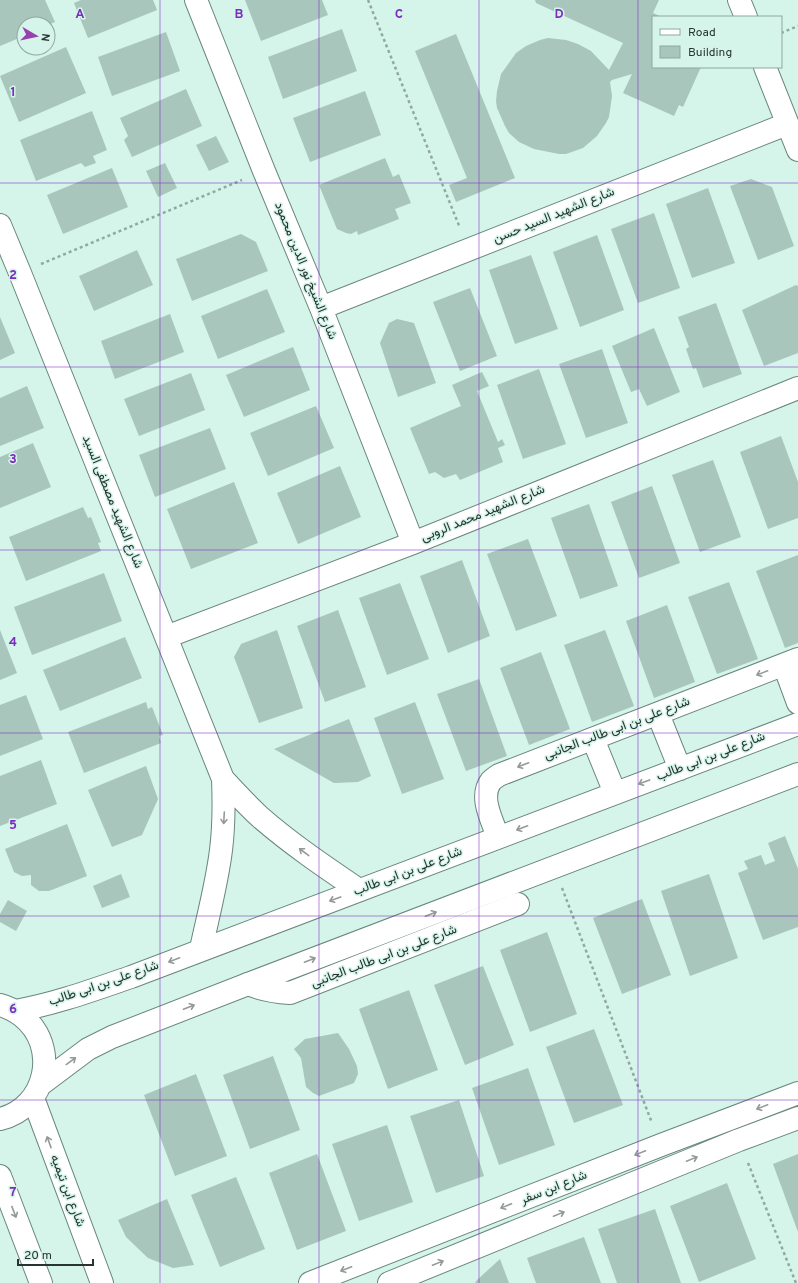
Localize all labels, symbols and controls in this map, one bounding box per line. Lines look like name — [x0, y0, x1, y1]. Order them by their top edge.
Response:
text: A — [75, 7, 85, 23]
text: B — [235, 7, 244, 23]
text: C — [395, 7, 403, 23]
text: D — [554, 7, 564, 23]
north arrow — [16, 16, 56, 56]
legend — [652, 16, 782, 68]
text: Road — [688, 25, 716, 41]
text: N — [37, 32, 52, 42]
text: Building — [688, 45, 732, 61]
text: 1 — [10, 85, 16, 101]
street label: شارع الشهيد السيد حسن — [491, 184, 617, 248]
street label: شارع الشيخ نور الدين محمود — [270, 200, 340, 342]
text: 2 — [9, 268, 17, 284]
street label: شارع الشهيد مصطفى السيد — [78, 433, 146, 571]
text: 3 — [9, 452, 17, 468]
street label: شارع الشهيد محمد الروبى — [419, 482, 547, 546]
text: 4 — [9, 635, 17, 651]
one-way arrow — [756, 670, 768, 678]
street label: شارع على بن ابى طالب الجانبى — [542, 694, 692, 764]
street label: شارع على بن ابى طالب — [654, 729, 768, 785]
one-way arrow — [517, 762, 529, 770]
one-way arrow — [638, 779, 650, 787]
one-way arrow — [220, 811, 227, 824]
text: 5 — [9, 818, 17, 834]
one-way arrow — [516, 824, 528, 832]
street label: شارع على بن ابى طالب — [351, 844, 465, 900]
one-way arrow — [299, 848, 310, 856]
one-way arrow — [330, 896, 342, 904]
one-way arrow — [425, 909, 437, 917]
street label: شارع على بن ابى طالب الجانبى — [309, 922, 459, 992]
one-way arrow — [303, 955, 315, 963]
one-way arrow — [169, 956, 181, 964]
street label: شارع على بن ابى طالب — [47, 958, 161, 1010]
text: 6 — [9, 1002, 17, 1018]
one-way arrow — [182, 1002, 194, 1010]
one-way arrow — [65, 1057, 76, 1065]
one-way arrow — [756, 1104, 768, 1112]
one-way arrow — [45, 1136, 53, 1148]
one-way arrow — [635, 1150, 647, 1158]
street label: شارع ابن تيميه — [46, 1153, 88, 1229]
one-way arrow — [686, 1155, 698, 1162]
street label: شارع ابن سفر — [518, 1167, 590, 1209]
text: 7 — [10, 1185, 17, 1201]
one-way arrow — [501, 1203, 513, 1211]
one-way arrow — [11, 1205, 18, 1217]
one-way arrow — [552, 1209, 564, 1217]
scale bar — [18, 1241, 93, 1267]
text: 20 m — [24, 1248, 52, 1264]
one-way arrow — [432, 1259, 444, 1266]
one-way arrow — [340, 1266, 352, 1274]

